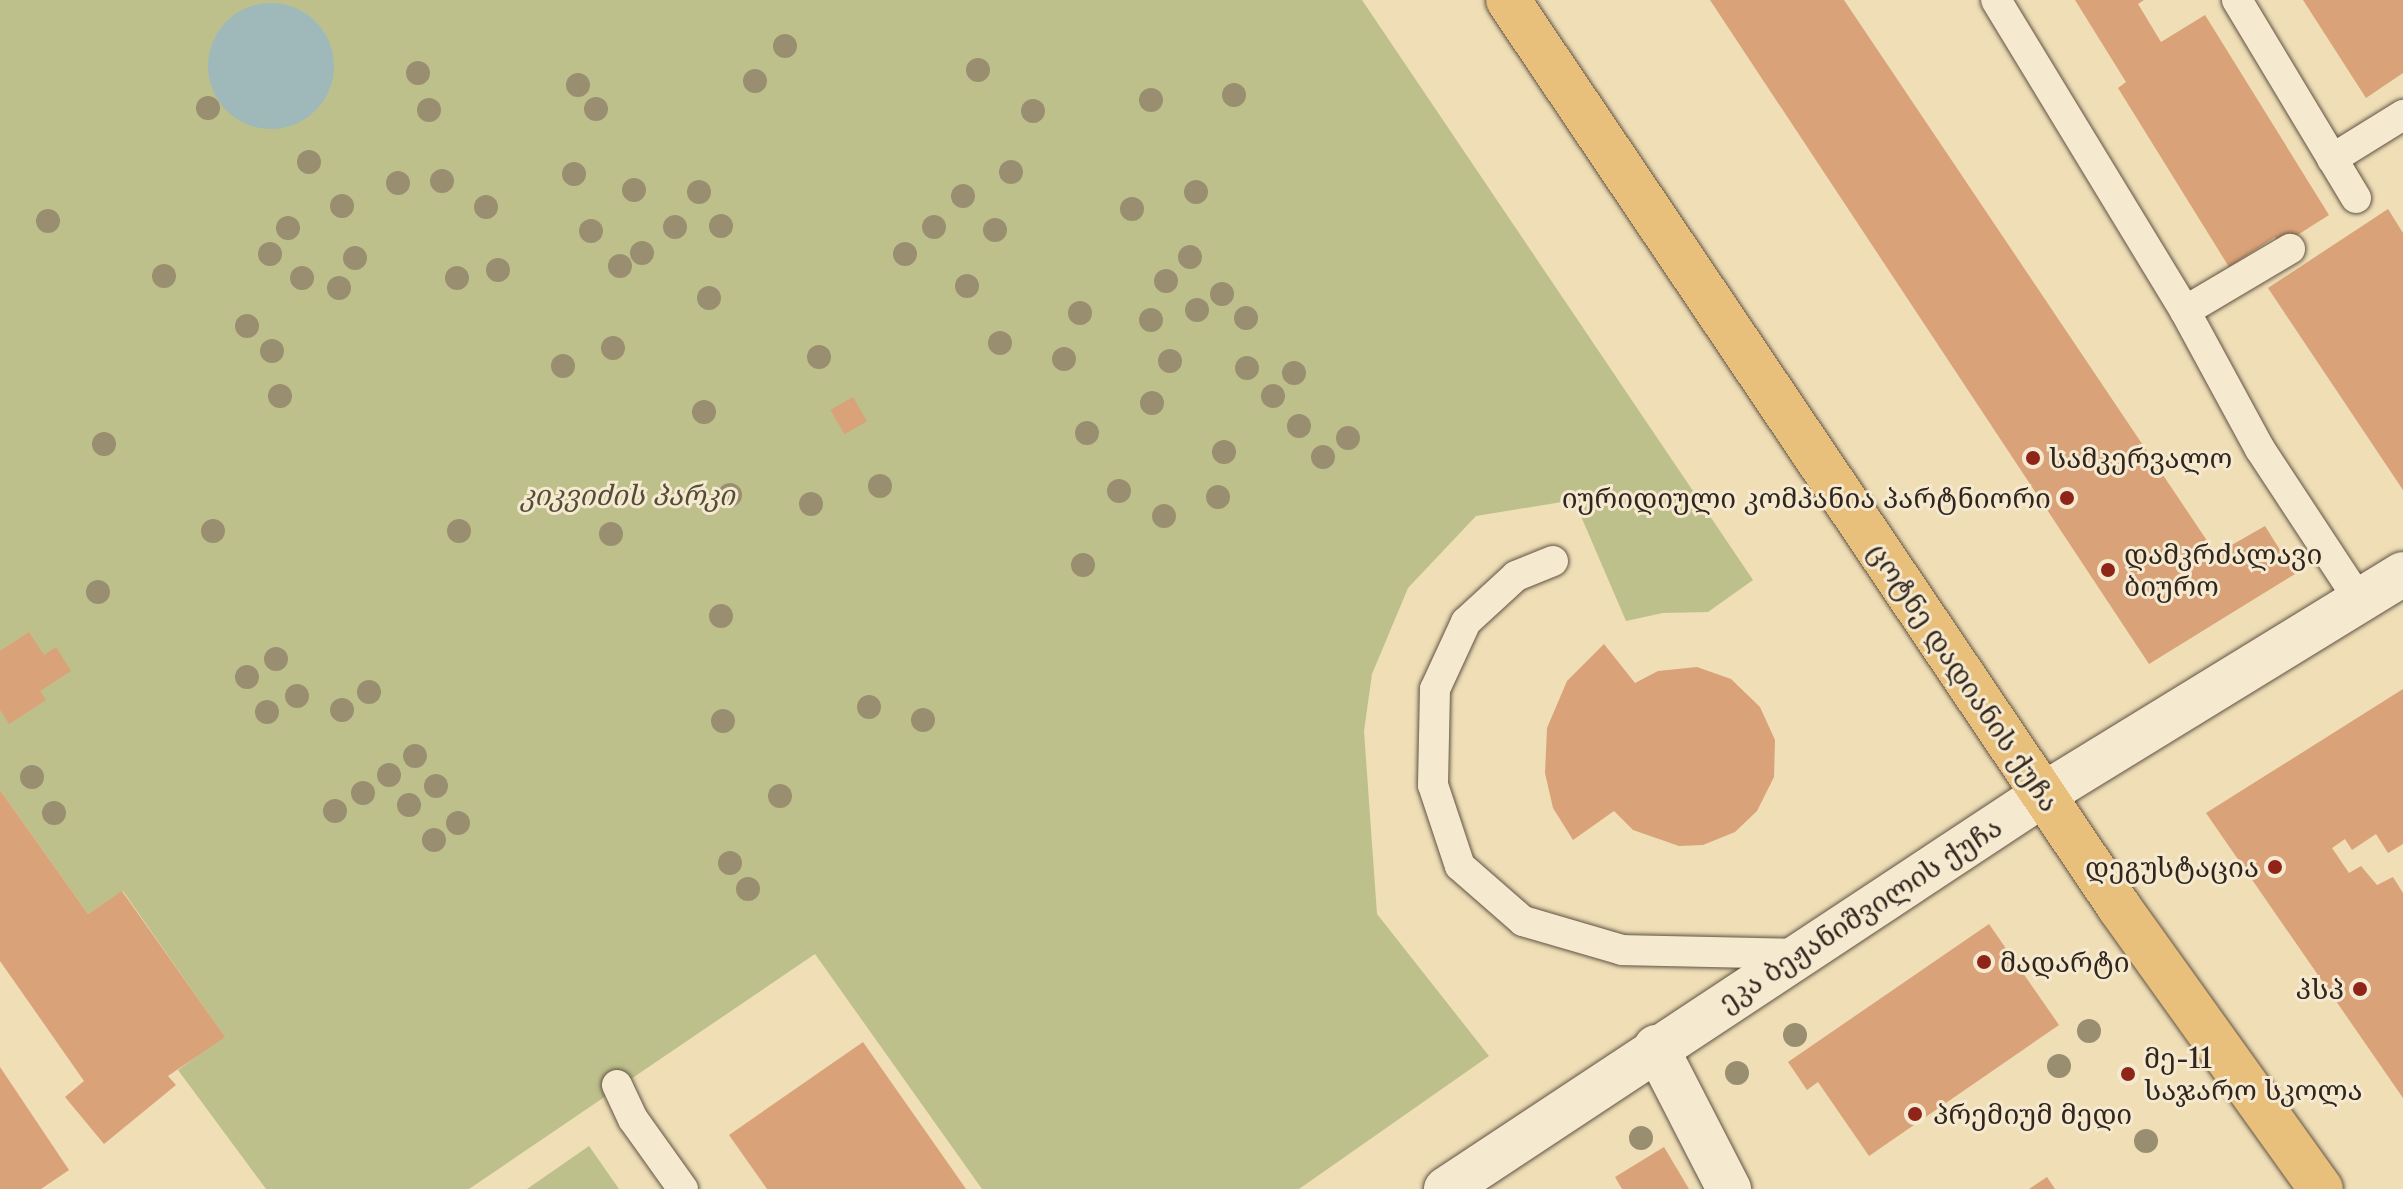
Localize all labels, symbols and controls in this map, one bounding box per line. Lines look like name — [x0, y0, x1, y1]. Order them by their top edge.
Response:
place label: სამკერვალო — [2049, 441, 2232, 475]
marker: სამკერვალო — [2024, 449, 2042, 467]
park label: კიკვიძის პარკი — [519, 478, 735, 512]
place label: იურიდიული კომპანია პარტნიორი — [1562, 481, 2051, 515]
marker: იურიდიული კომპანია პარტნიორი — [2058, 489, 2076, 507]
street label: ცოტნე დადიანის ქუჩა — [1861, 536, 2067, 818]
place label: დამკრძალავი ბიურო — [2124, 537, 2322, 603]
marker: დამკრძალავი ბიურო — [2099, 561, 2117, 579]
street label: ეკა ბეჟანიშვილის ქუჩა — [1712, 810, 2008, 1018]
place label: დეგუსტაცია — [2085, 850, 2259, 884]
marker: დეგუსტაცია — [2266, 858, 2284, 876]
place label: მადარტი — [2000, 945, 2130, 979]
marker: მადარტი — [1975, 953, 1993, 971]
place label: პსპ — [2296, 972, 2344, 1006]
marker: პსპ — [2351, 980, 2369, 998]
place label: მე-11 საჯარო სკოლა — [2144, 1041, 2362, 1107]
marker: მე-11 საჯარო სკოლა — [2119, 1065, 2137, 1083]
place label: პრემიუმ მედი — [1933, 1097, 2132, 1131]
marker: პრემიუმ მედი — [1904, 1103, 1926, 1125]

